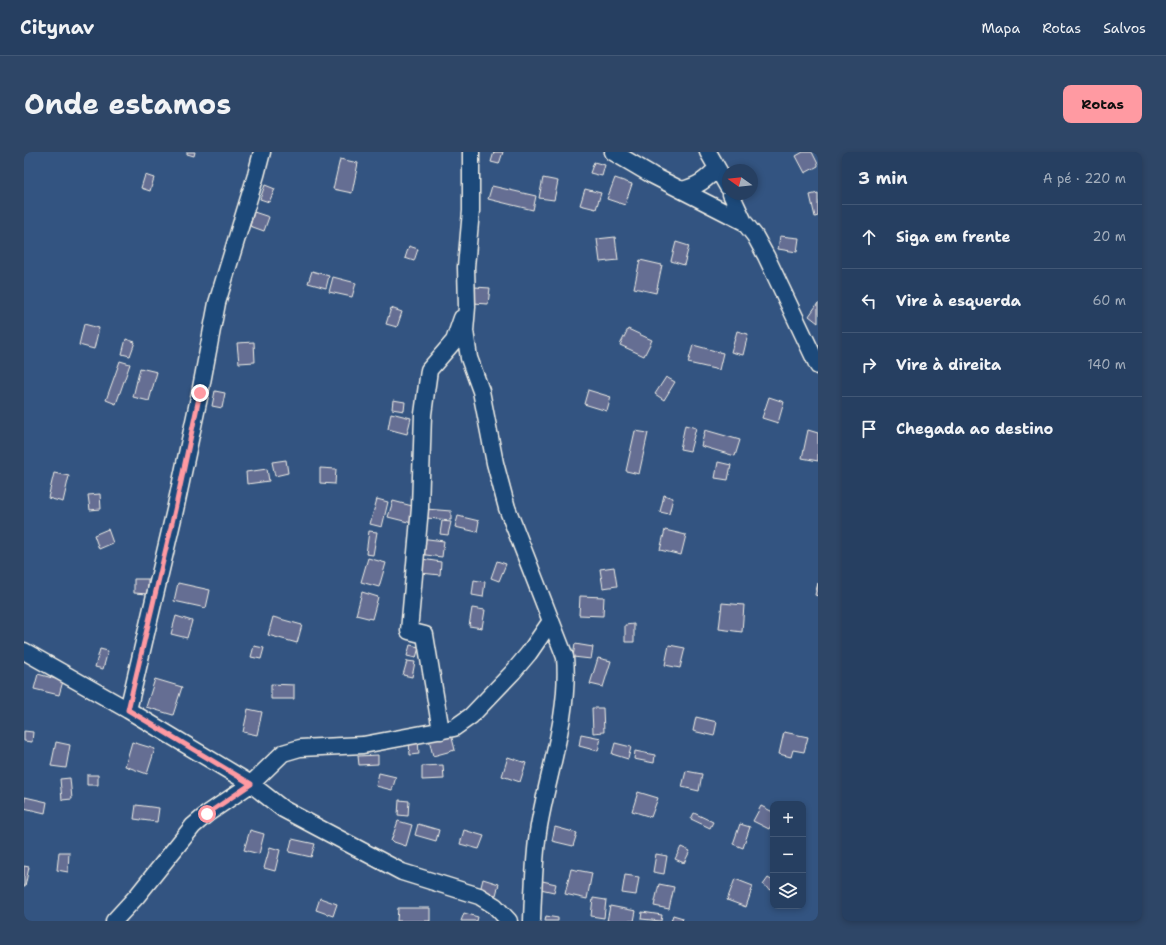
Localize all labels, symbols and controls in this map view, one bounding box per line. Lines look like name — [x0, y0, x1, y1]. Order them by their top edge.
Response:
text: Citynav — [20, 15, 94, 40]
text: Mapa — [981, 19, 1020, 37]
text: Rotas — [1042, 19, 1081, 37]
text: Salvos — [1103, 19, 1146, 37]
text: Onde estamos — [24, 85, 231, 123]
button: Rotas — [1063, 85, 1142, 123]
north arrow — [722, 164, 758, 200]
text: 3 min — [858, 167, 908, 189]
text: A pé · 220 m — [1043, 170, 1126, 187]
icon: ahead — [858, 226, 880, 248]
text: Siga em frente — [896, 227, 1011, 247]
text: 20 m — [1093, 228, 1126, 245]
icon: left — [858, 290, 880, 312]
text: Vire à esquerda — [896, 291, 1021, 311]
text: 60 m — [1093, 292, 1126, 309]
icon: right — [858, 354, 880, 376]
text: Vire à direita — [896, 355, 1001, 375]
text: 140 m — [1087, 356, 1126, 373]
route end — [191, 384, 209, 402]
icon: arrive — [858, 418, 880, 440]
text: Chegada ao destino — [896, 419, 1053, 439]
map controls — [770, 801, 806, 909]
button: + — [770, 801, 806, 837]
route start — [198, 805, 216, 823]
button: − — [770, 837, 806, 873]
button: layers — [770, 873, 806, 909]

